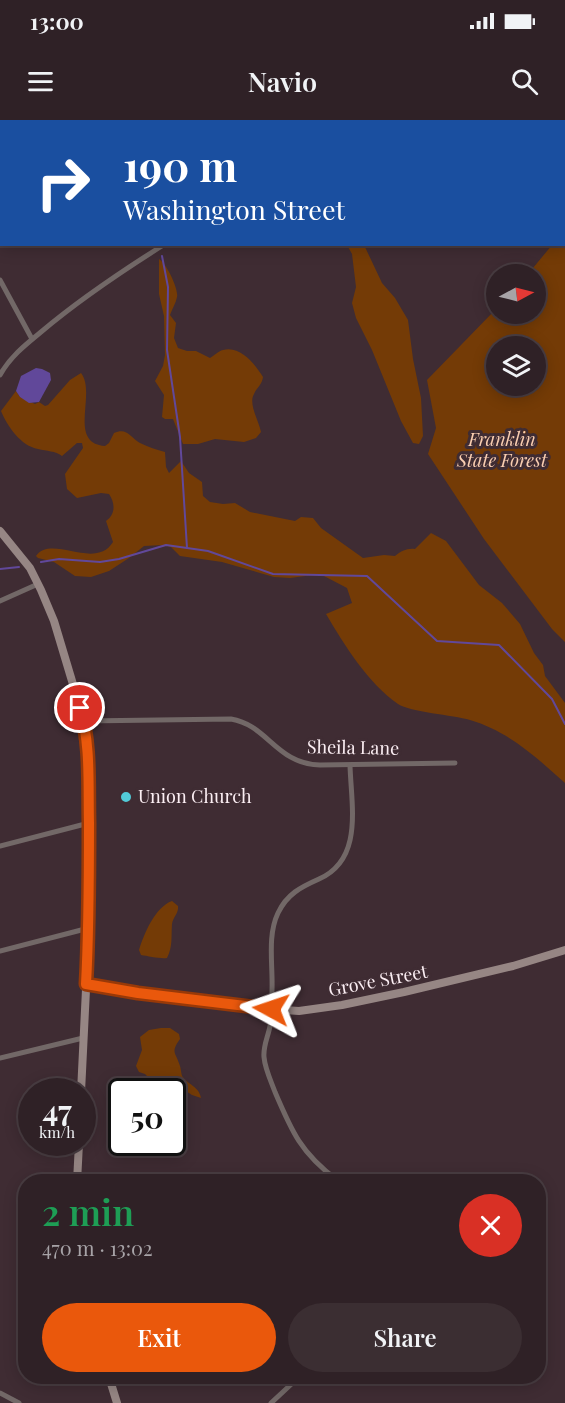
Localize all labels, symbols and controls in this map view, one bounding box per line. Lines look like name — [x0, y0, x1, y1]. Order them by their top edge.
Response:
text: 13:00 — [30, 6, 84, 36]
text: Navio — [248, 63, 317, 99]
icon: menu — [24, 65, 57, 98]
icon: search — [508, 65, 541, 98]
text: 190 m — [123, 137, 237, 193]
icon: right — [24, 144, 102, 222]
text: Washington Street — [123, 191, 345, 227]
north arrow — [486, 264, 546, 324]
map controls — [486, 264, 546, 396]
button: layers — [486, 336, 546, 396]
park label: Franklin State Forest — [456, 427, 548, 472]
pin — [54, 682, 105, 733]
icon: arrive — [63, 691, 96, 724]
street label: Sheila Lane — [307, 734, 399, 760]
place label: Union Church — [138, 784, 252, 808]
marker: Union Church — [119, 790, 133, 804]
street label: Grove Street — [326, 959, 430, 1001]
position arrow — [239, 977, 303, 1041]
speed limit sign: 50 — [108, 1078, 186, 1156]
text: 47 — [42, 1090, 72, 1130]
text: km/h — [39, 1122, 75, 1142]
text: 2 min — [42, 1187, 134, 1235]
button: close — [459, 1194, 522, 1257]
text: 470 m · 13:02 — [42, 1234, 153, 1261]
button: Exit — [42, 1303, 276, 1372]
button: Share — [288, 1303, 522, 1372]

